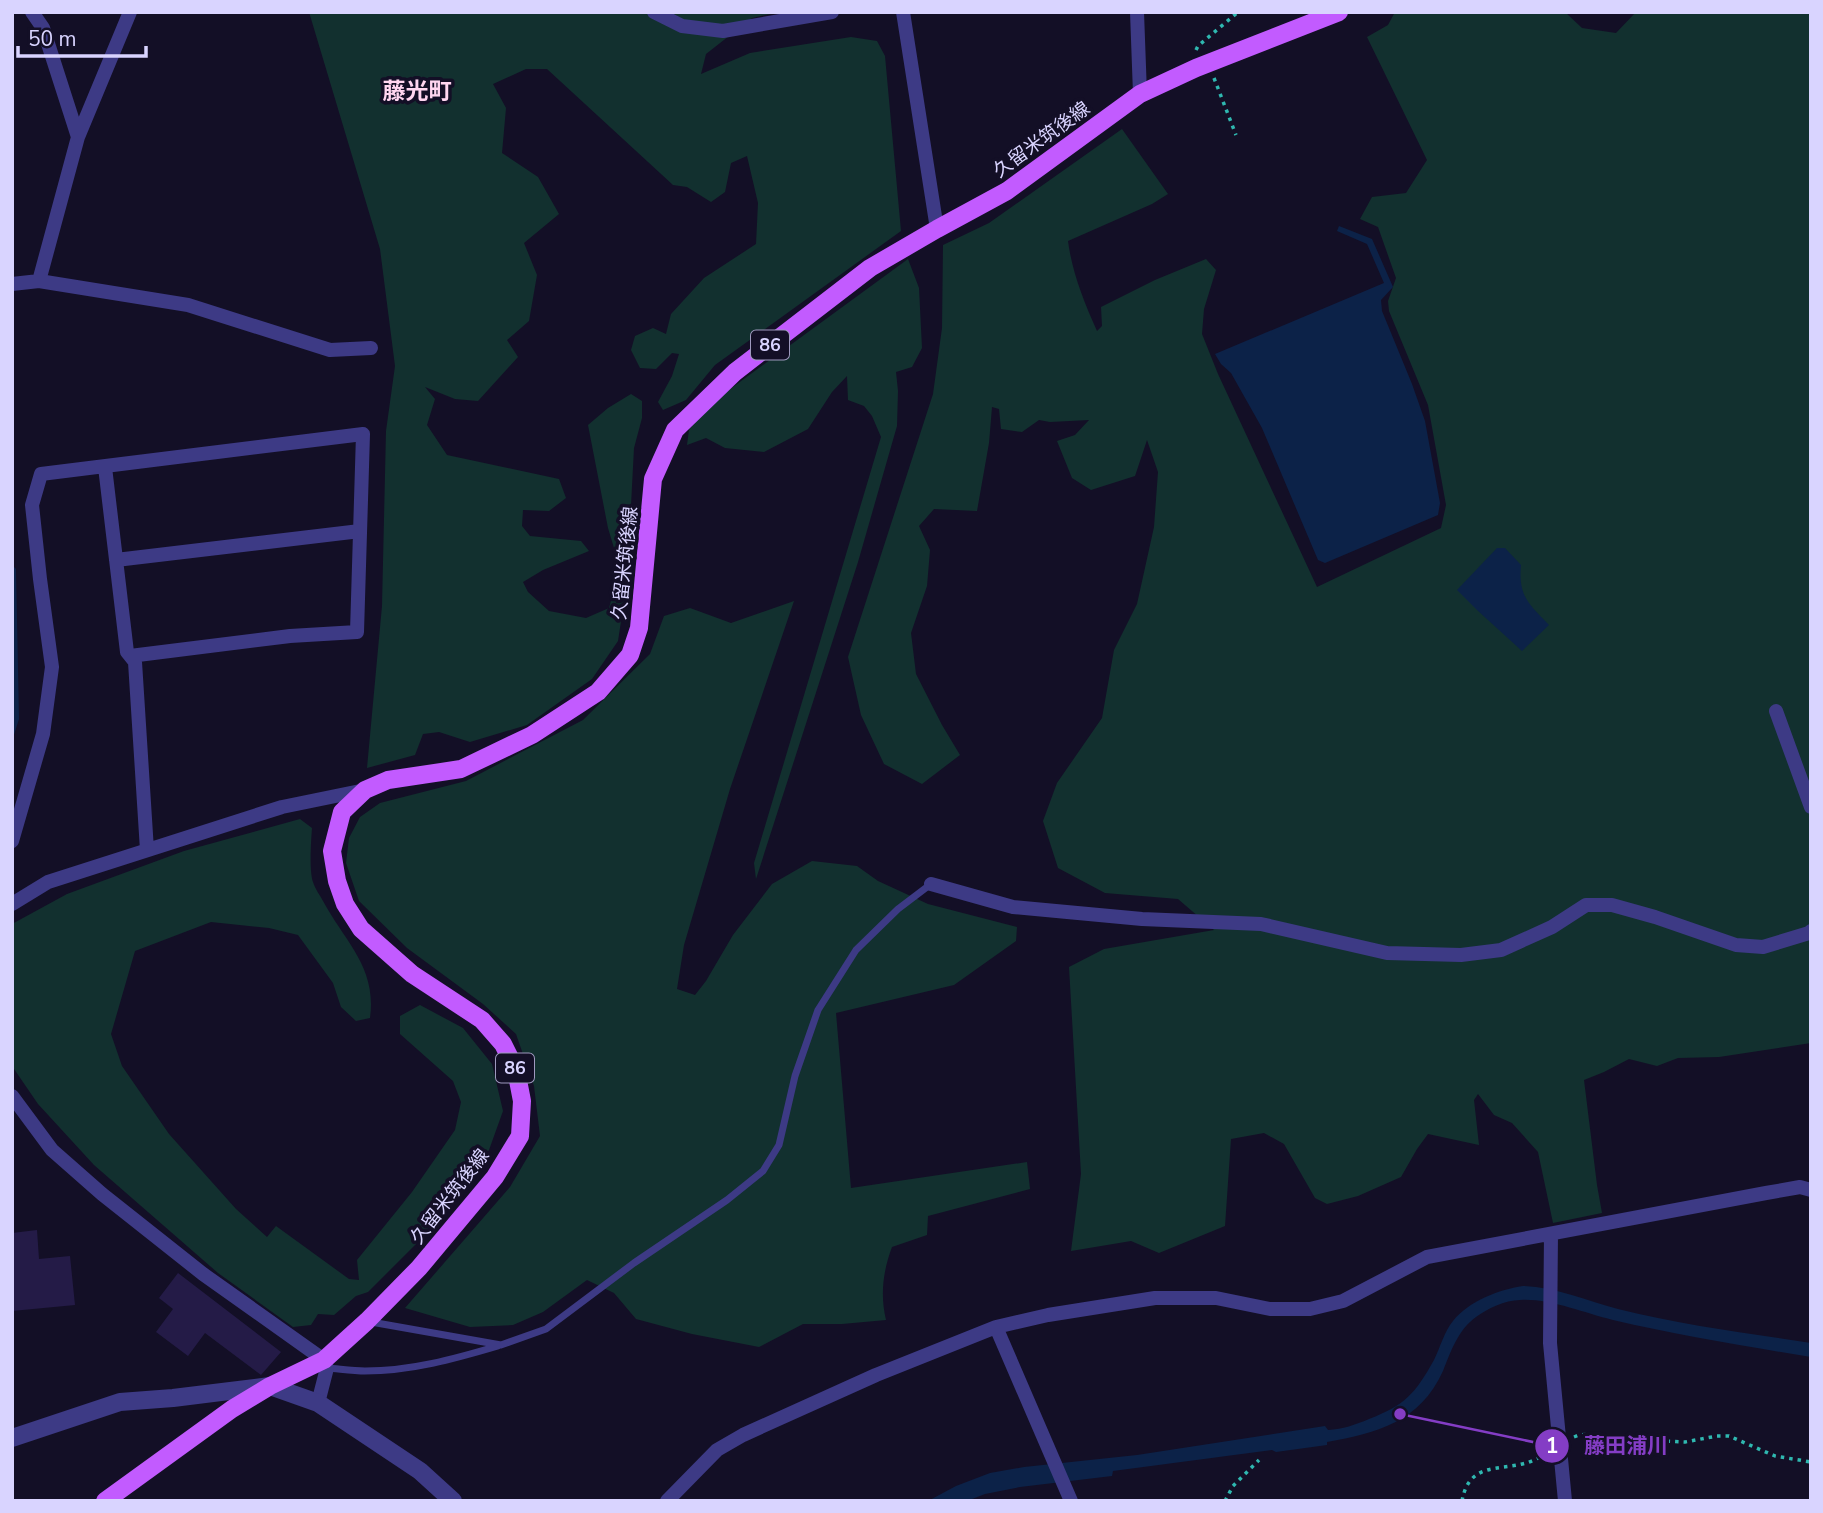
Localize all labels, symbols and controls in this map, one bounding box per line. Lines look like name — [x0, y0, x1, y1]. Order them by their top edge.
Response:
scale bar — [18, 14, 145, 58]
text: 50 m — [28, 25, 77, 53]
district label: 藤光町 — [383, 76, 452, 107]
street label: 久留米筑後線 — [988, 96, 1095, 184]
road number: 86 — [751, 330, 789, 360]
street label: 久留米筑後線 — [606, 505, 644, 621]
road number: 86 — [496, 1054, 534, 1083]
street label: 久留米筑後線 — [404, 1144, 495, 1250]
callout: 藤田浦川 — [1535, 1425, 1682, 1467]
text: 1 — [1546, 1432, 1558, 1460]
text: 藤田浦川 — [1584, 1432, 1668, 1460]

